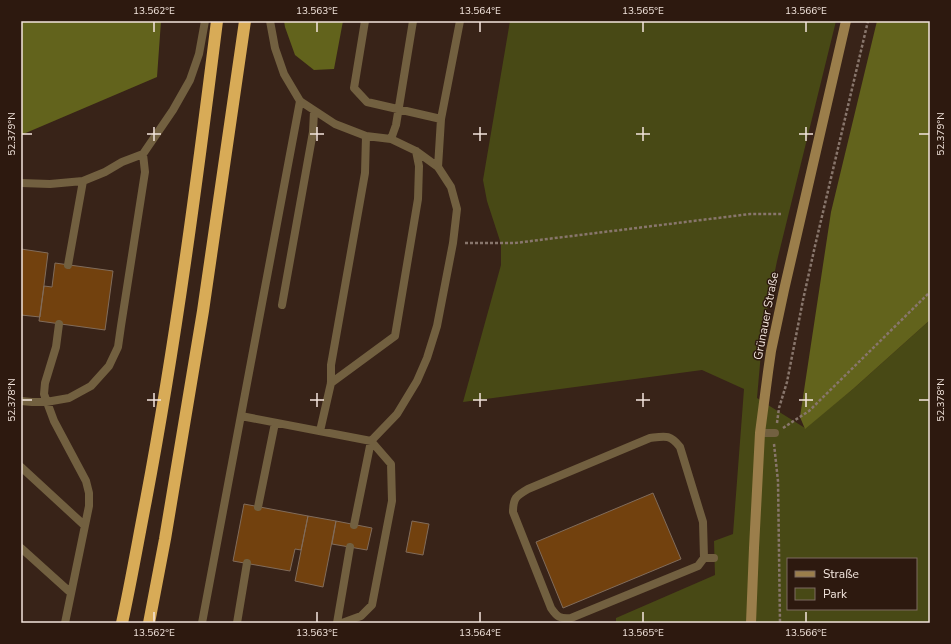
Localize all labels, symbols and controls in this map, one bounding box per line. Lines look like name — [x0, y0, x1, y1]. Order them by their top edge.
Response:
text: 13.562°E — [133, 4, 175, 18]
text: 13.563°E — [296, 4, 338, 18]
text: 13.564°E — [459, 4, 501, 18]
text: 13.565°E — [622, 4, 664, 18]
text: 13.566°E — [785, 4, 827, 18]
text: 52.379°N — [5, 112, 19, 156]
text: 52.379°N — [934, 112, 948, 156]
street label: Grünauer Straße — [750, 271, 782, 361]
text: 52.378°N — [5, 378, 19, 422]
text: 52.378°N — [934, 378, 948, 422]
legend — [787, 558, 917, 610]
text: Straße — [823, 566, 859, 582]
text: Park — [823, 586, 848, 602]
text: 13.562°E — [133, 626, 175, 640]
text: 13.563°E — [296, 626, 338, 640]
text: 13.564°E — [459, 626, 501, 640]
text: 13.565°E — [622, 626, 664, 640]
text: 13.566°E — [785, 626, 827, 640]

